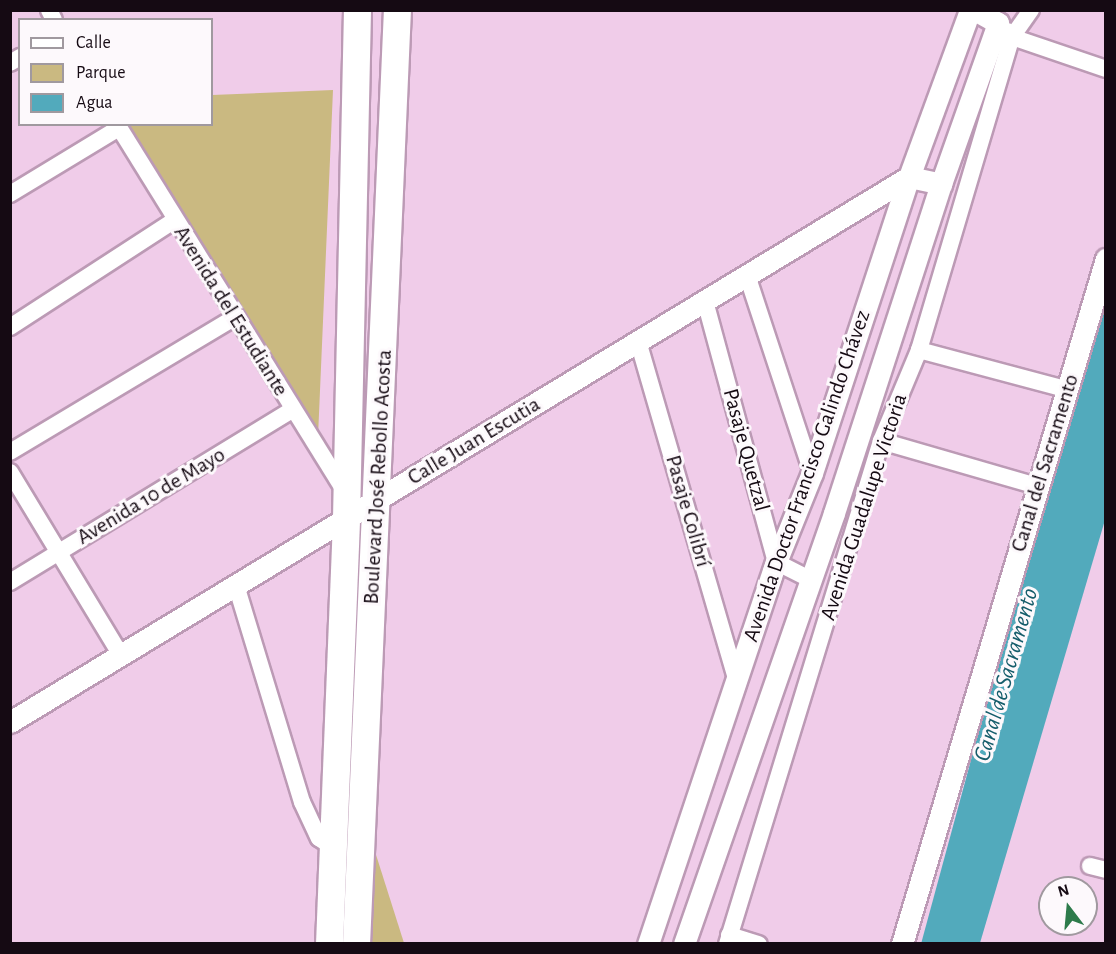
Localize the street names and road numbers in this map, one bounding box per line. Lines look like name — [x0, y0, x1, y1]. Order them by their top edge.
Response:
street label: Avenida del Estudiante — [168, 221, 294, 401]
street label: Avenida Doctor Francisco Galindo Chávez — [738, 307, 876, 645]
street label: Boulevard José Rebollo Acosta — [358, 349, 398, 605]
street label: Canal del Sacramento — [1005, 371, 1085, 555]
street label: Pasaje Quetzal — [717, 386, 775, 514]
street label: Avenida Guadalupe Victoria — [815, 390, 913, 624]
street label: Calle Juan Escutia — [403, 391, 545, 491]
street label: Avenida 10 de Mayo — [72, 441, 230, 551]
street label: Pasaje Colibrí — [659, 452, 717, 570]

